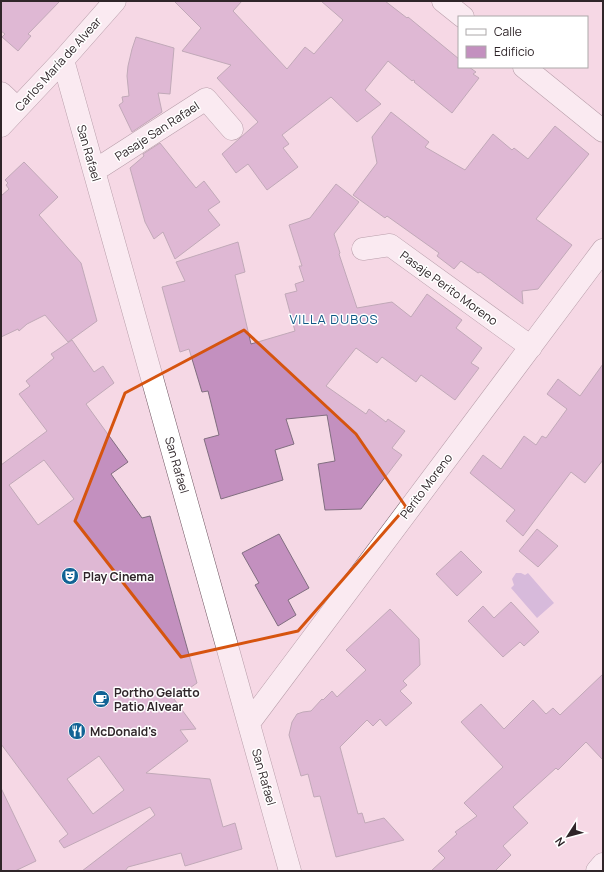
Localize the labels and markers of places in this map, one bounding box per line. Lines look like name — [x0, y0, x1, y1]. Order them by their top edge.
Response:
theatre icon: Play Cinema — [60, 566, 80, 586]
place label: Play Cinema — [83, 568, 154, 585]
place label: Portho Gelatto Patio Alvear — [114, 684, 200, 715]
cafe icon: Portho Gelatto Patio Alvear — [91, 689, 111, 709]
restaurant icon: McDonald's — [67, 721, 87, 741]
place label: McDonald's — [90, 723, 157, 740]

